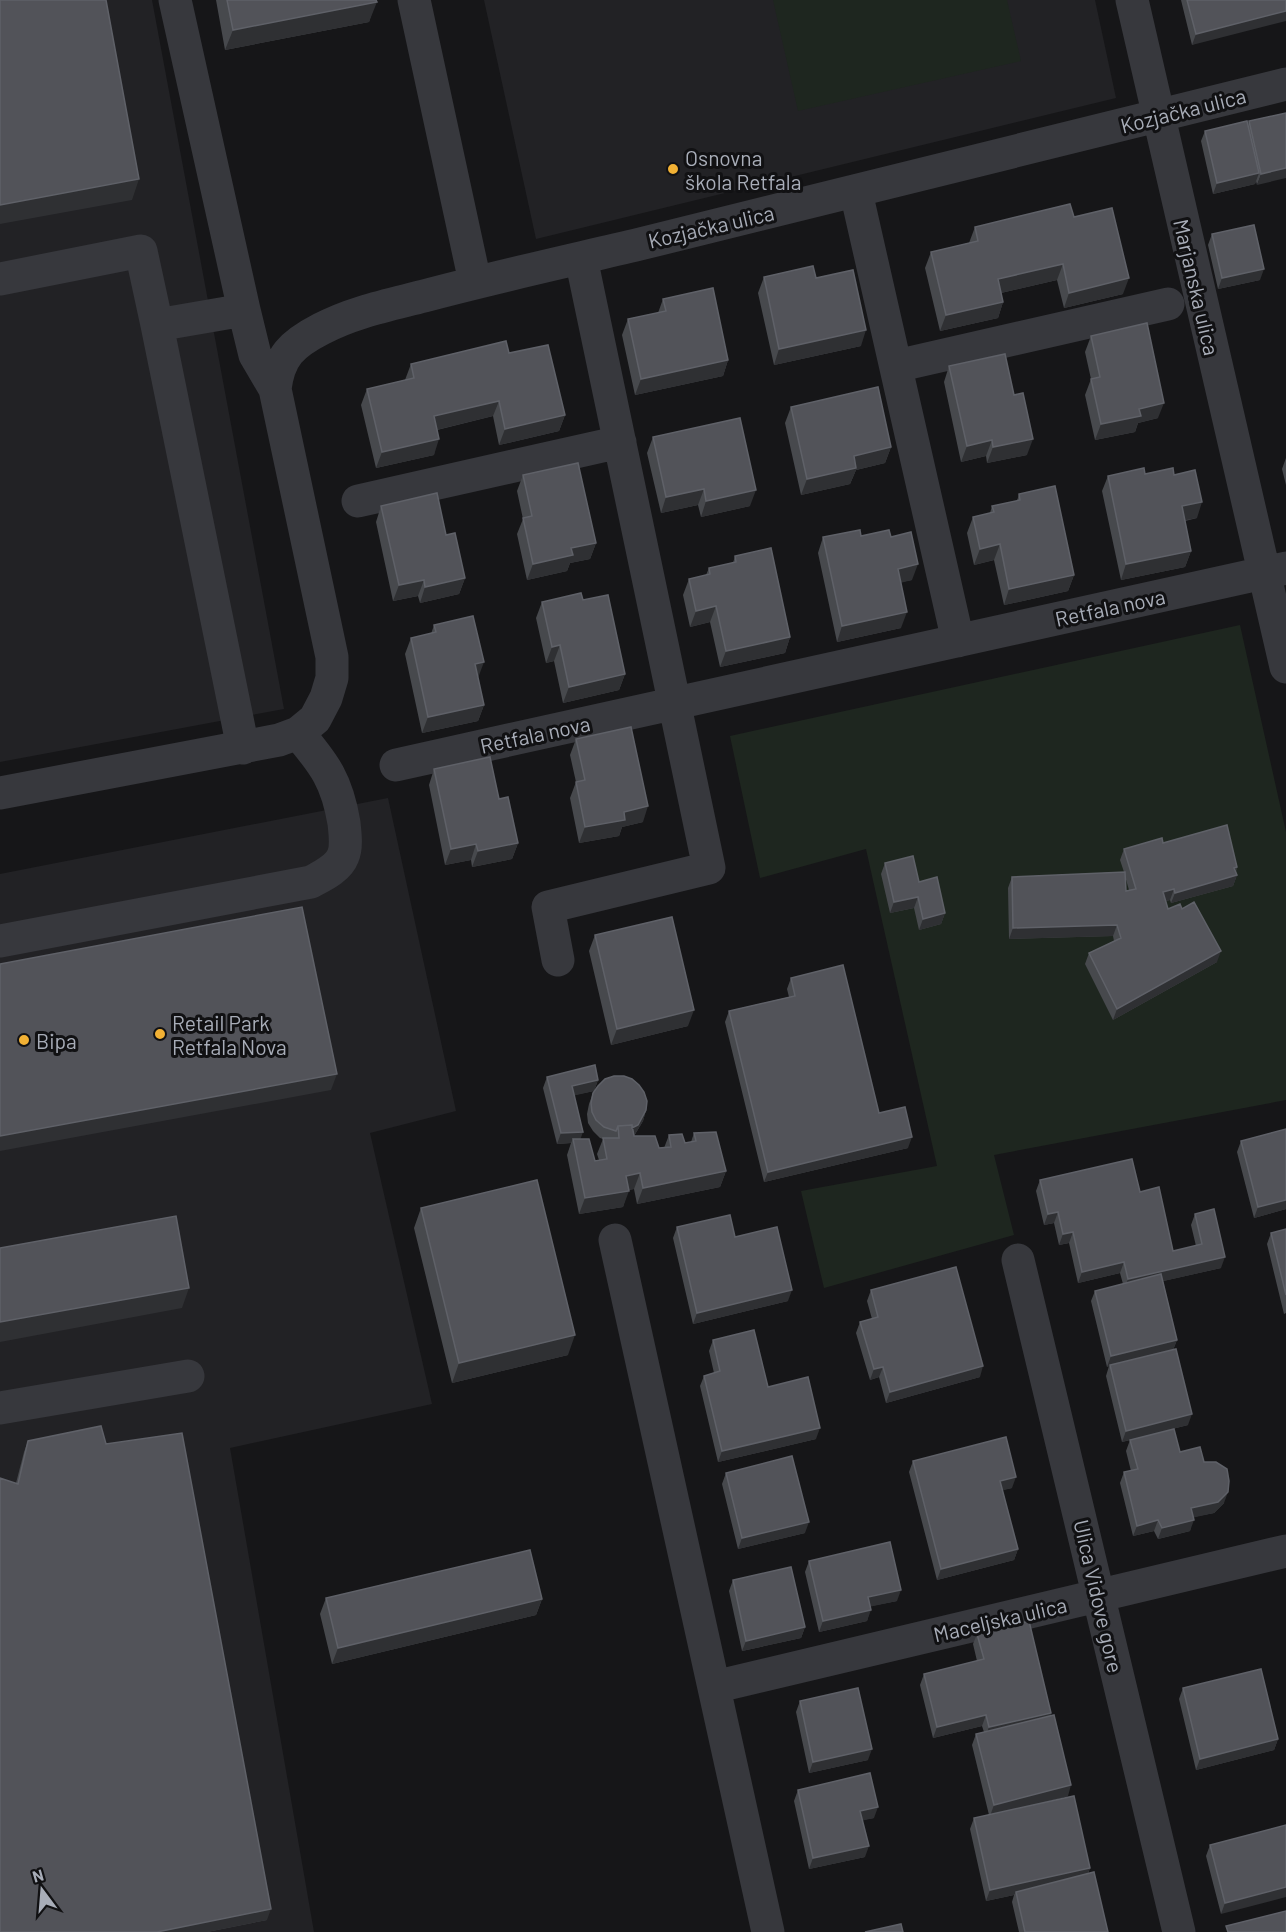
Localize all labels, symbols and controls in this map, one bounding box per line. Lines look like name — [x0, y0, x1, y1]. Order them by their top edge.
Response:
street label: Kozjačka ulica — [1118, 82, 1248, 138]
place label: Osnovna škola Retfala — [685, 145, 801, 194]
marker: Osnovna škola Retfala — [666, 162, 680, 176]
street label: Kozjačka ulica — [646, 199, 776, 253]
street label: Marjanska ulica — [1169, 216, 1225, 358]
street label: Retfala nova — [1053, 583, 1167, 631]
street label: Retfala nova — [478, 710, 592, 758]
place label: Retail Park Retfala Nova — [172, 1010, 287, 1059]
marker: Retail Park Retfala Nova — [153, 1027, 167, 1041]
place label: Bipa — [36, 1028, 77, 1053]
marker: Bipa — [17, 1033, 31, 1047]
street label: Ulica Vidove gore — [1069, 1517, 1129, 1675]
street label: Maceljska ulica — [931, 1591, 1069, 1647]
north arrow — [12, 1860, 72, 1920]
text: N — [30, 1865, 45, 1886]

